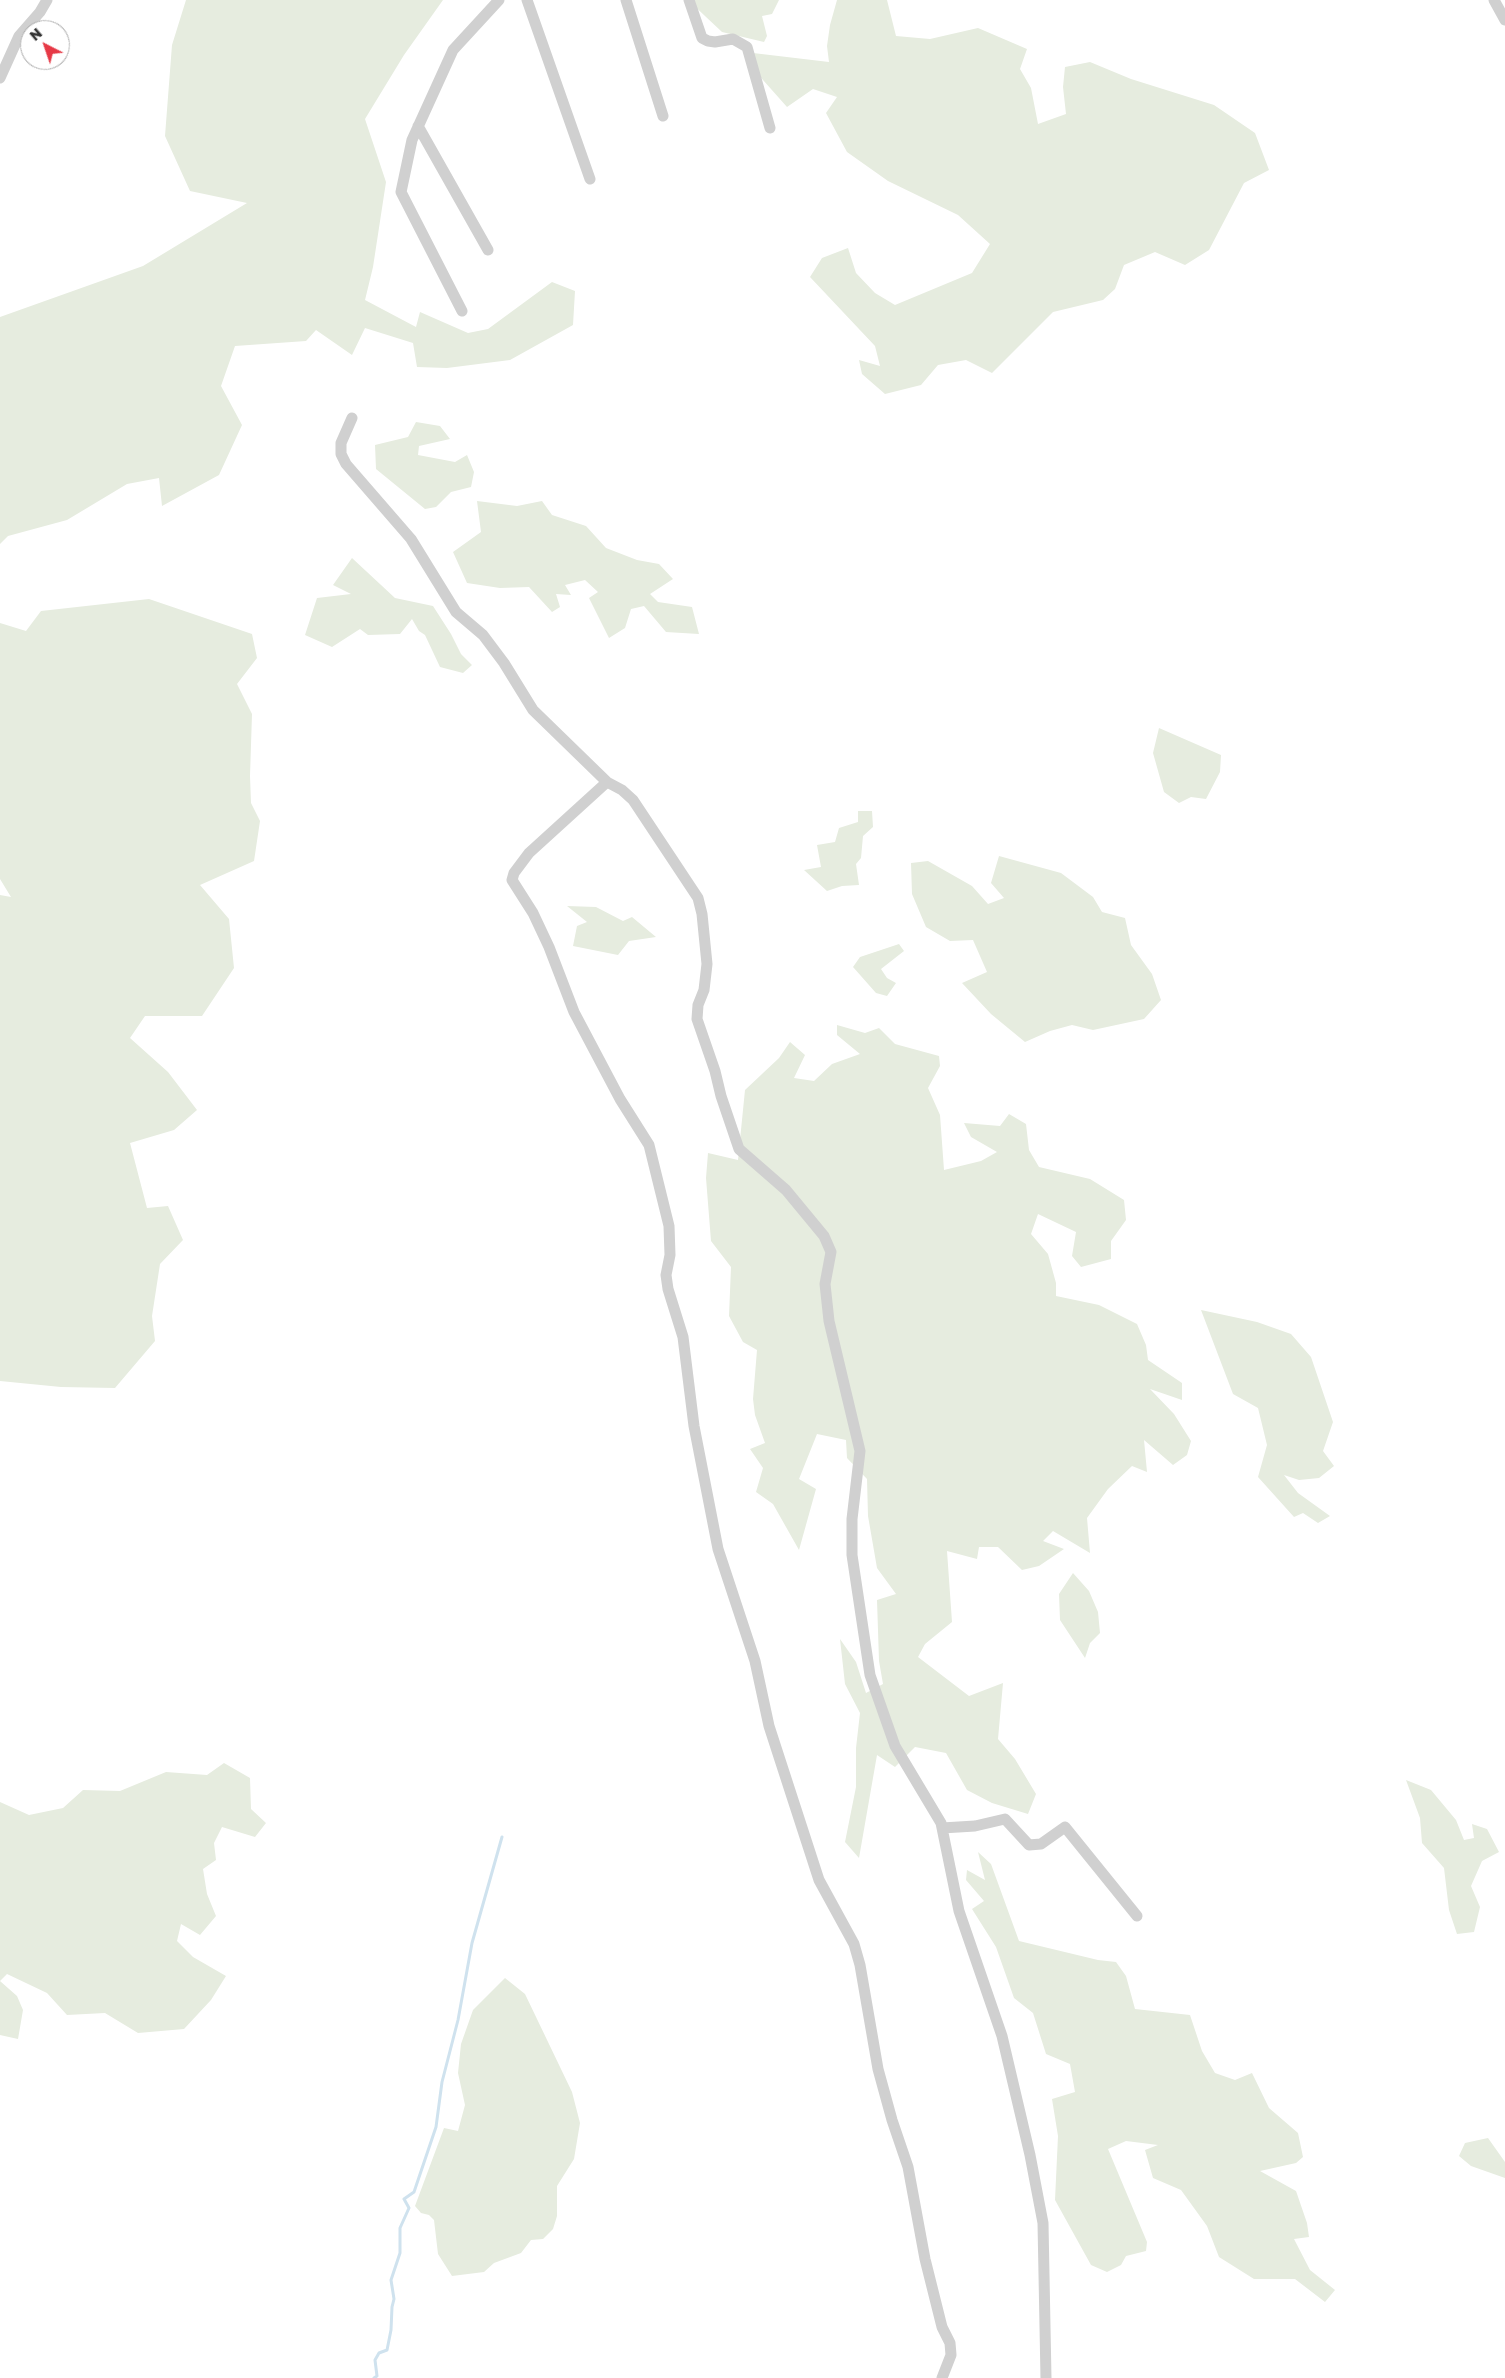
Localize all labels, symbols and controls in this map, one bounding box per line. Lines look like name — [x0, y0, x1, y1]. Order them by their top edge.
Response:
north arrow — [20, 20, 70, 70]
text: N — [26, 24, 45, 44]

